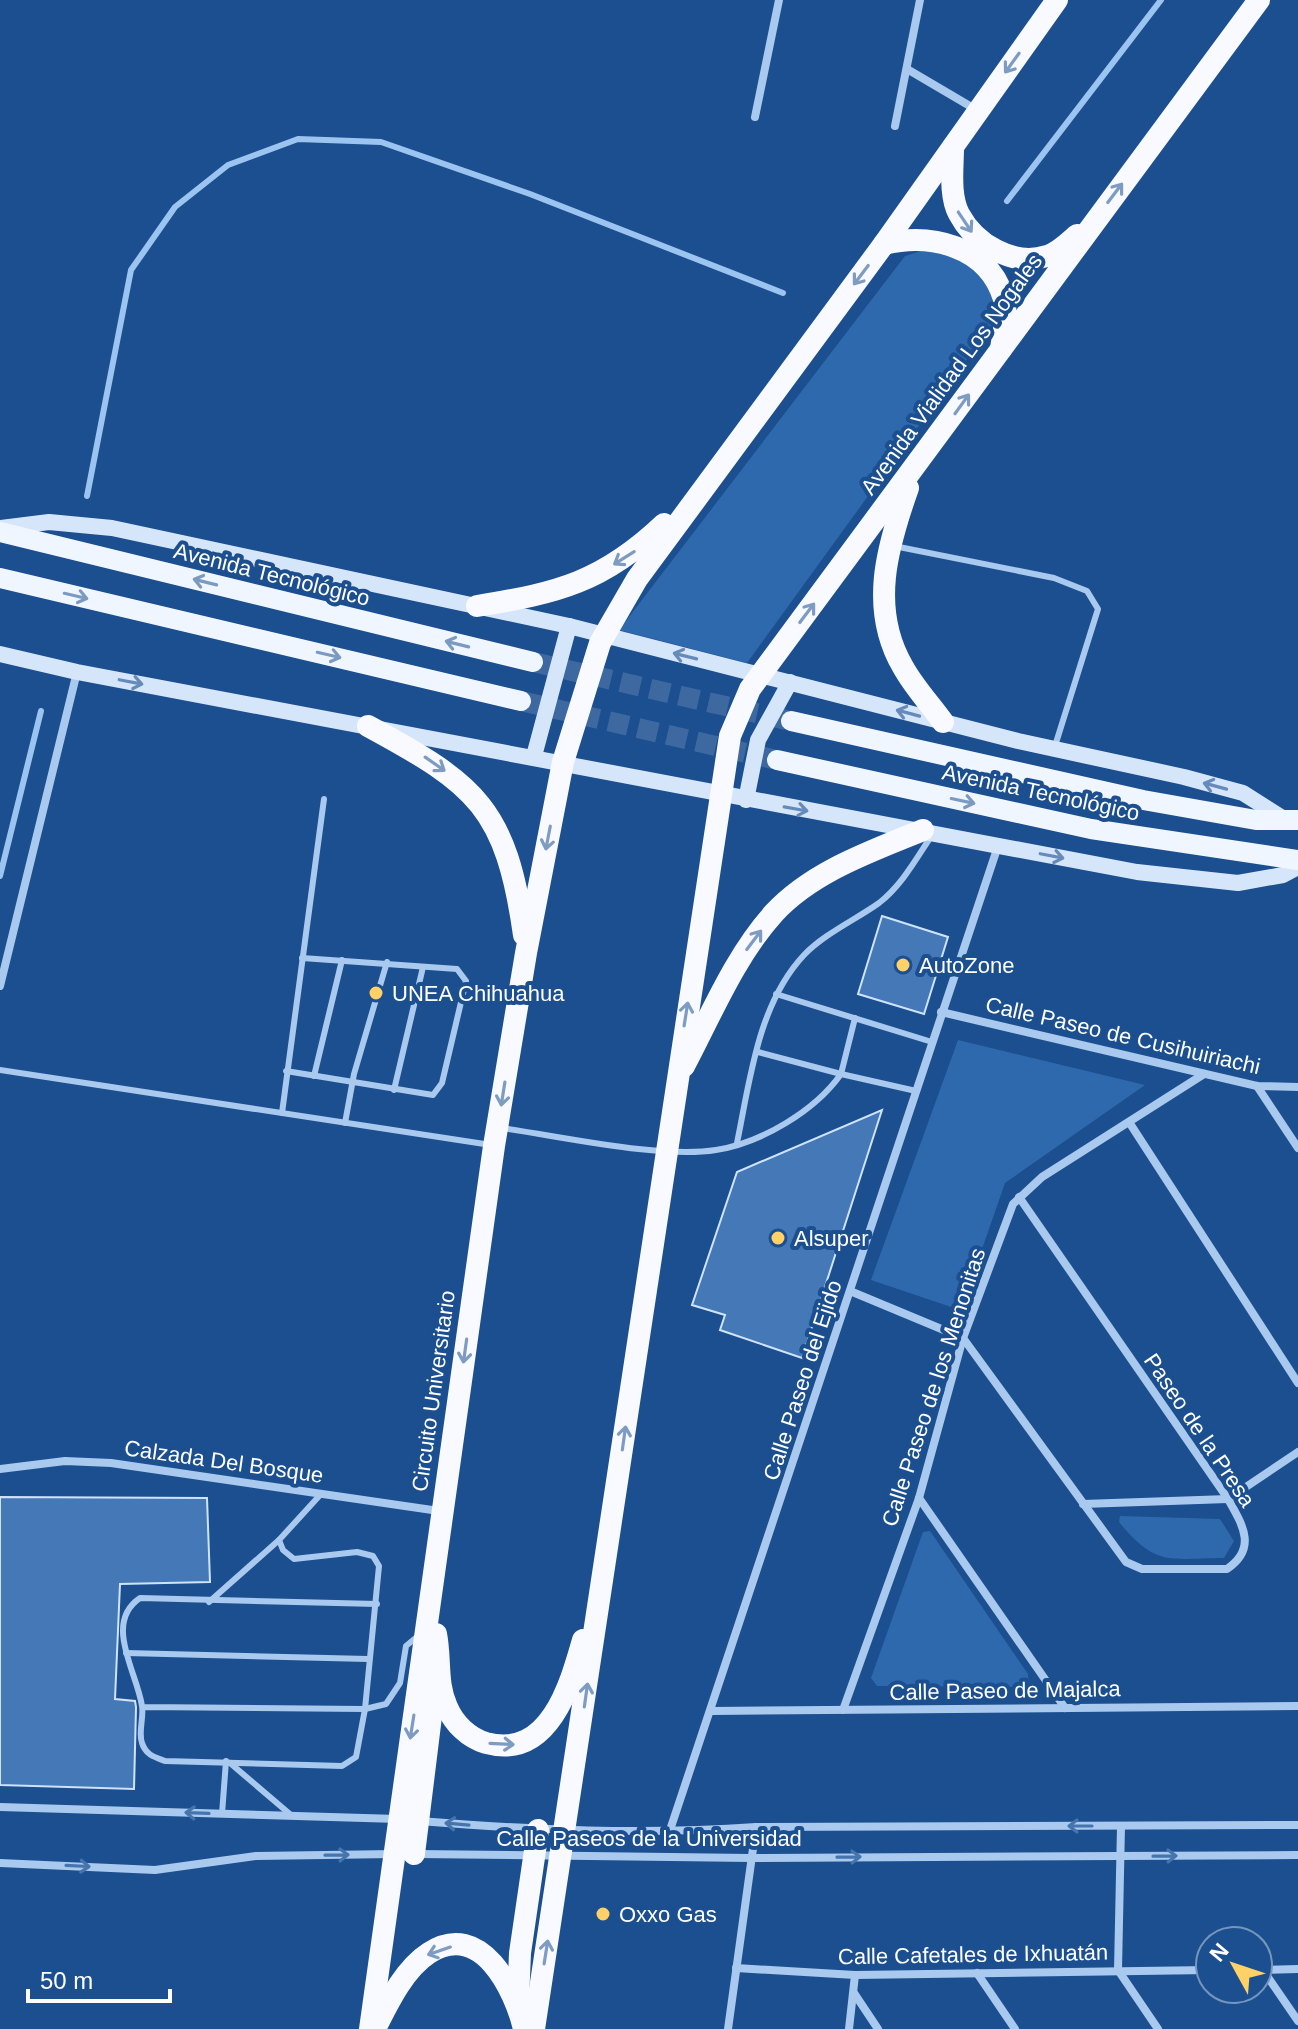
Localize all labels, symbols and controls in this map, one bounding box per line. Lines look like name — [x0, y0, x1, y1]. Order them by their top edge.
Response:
one-way arrow — [1003, 52, 1020, 74]
one-way arrow — [1106, 183, 1123, 205]
one-way arrow — [957, 210, 973, 232]
street label: Avenida Vialidad Los Nogales — [856, 249, 1047, 500]
one-way arrow — [852, 264, 869, 285]
one-way arrow — [953, 394, 970, 415]
street label: Avenida Tecnológico — [171, 538, 372, 611]
one-way arrow — [614, 550, 636, 567]
one-way arrow — [192, 574, 218, 589]
one-way arrow — [63, 589, 88, 604]
one-way arrow — [799, 602, 815, 624]
one-way arrow — [445, 636, 471, 651]
one-way arrow — [673, 647, 698, 662]
one-way arrow — [316, 649, 341, 664]
one-way arrow — [118, 675, 143, 690]
one-way arrow — [895, 704, 921, 719]
one-way arrow — [424, 756, 446, 773]
street label: Avenida Tecnológico — [940, 759, 1142, 826]
one-way arrow — [1203, 777, 1228, 792]
one-way arrow — [949, 794, 975, 809]
one-way arrow — [783, 802, 808, 817]
one-way arrow — [540, 825, 555, 850]
one-way arrow — [1039, 850, 1064, 865]
one-way arrow — [745, 929, 762, 951]
place label: AutoZone — [919, 953, 1014, 978]
marker: AutoZone — [894, 956, 912, 974]
place label: UNEA Chihuahua — [392, 981, 565, 1006]
marker: UNEA Chihuahua — [367, 984, 385, 1002]
street label: Calle Paseo de Cusihuiriachi — [983, 992, 1263, 1079]
one-way arrow — [679, 1002, 694, 1028]
one-way arrow — [495, 1081, 510, 1106]
place label: Alsuper — [794, 1226, 869, 1251]
marker: Alsuper — [769, 1229, 787, 1247]
street label: Calle Paseo de los Menonitas — [877, 1245, 990, 1529]
street label: Calle Paseo del Ejido — [758, 1277, 847, 1483]
street label: Circuito Universitario — [407, 1289, 460, 1493]
one-way arrow — [457, 1338, 472, 1363]
street label: Paseo de la Presa — [1139, 1349, 1261, 1512]
one-way arrow — [617, 1426, 632, 1451]
street label: Calzada Del Bosque — [123, 1435, 325, 1488]
street label: Calle Paseo de Majalca — [889, 1676, 1122, 1705]
one-way arrow — [579, 1683, 594, 1708]
one-way arrow — [404, 1714, 419, 1739]
one-way arrow — [488, 1737, 514, 1752]
one-way arrow — [184, 1805, 211, 1820]
one-way arrow — [444, 1816, 471, 1831]
one-way arrow — [1067, 1818, 1094, 1834]
street label: Calle Paseos de la Universidad — [496, 1826, 802, 1851]
one-way arrow — [323, 1847, 350, 1863]
one-way arrow — [835, 1849, 862, 1865]
one-way arrow — [1151, 1849, 1178, 1864]
one-way arrow — [64, 1859, 91, 1874]
place label: Oxxo Gas — [619, 1902, 717, 1927]
marker: Oxxo Gas — [594, 1905, 612, 1923]
north arrow — [1194, 1925, 1274, 2005]
text: N — [1204, 1938, 1234, 1967]
one-way arrow — [539, 1940, 554, 1965]
street label: Calle Cafetales de Ixhuatán — [838, 1940, 1108, 1969]
one-way arrow — [427, 1944, 452, 1959]
scale bar — [28, 1953, 170, 2003]
text: 50 m — [40, 1967, 93, 1994]

